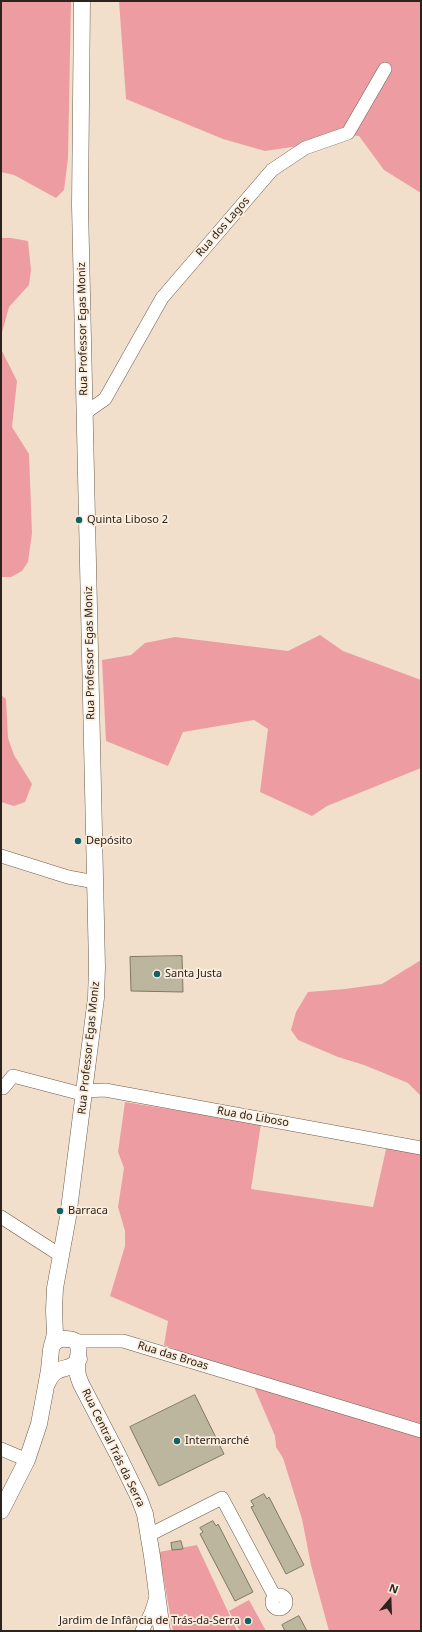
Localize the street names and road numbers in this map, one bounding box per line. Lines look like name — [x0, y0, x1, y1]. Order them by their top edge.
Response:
street label: Rua dos Lagos — [193, 194, 253, 260]
street label: Rua Professor Egas Moniz — [75, 262, 91, 396]
street label: Rua Professor Egas Moniz — [82, 586, 98, 720]
street label: Rua Professor Egas Moniz — [75, 981, 103, 1115]
street label: Rua do Liboso — [216, 1104, 290, 1130]
street label: Rua das Broas — [136, 1339, 210, 1373]
street label: Rua Central Trás da Serra — [79, 1387, 147, 1509]

